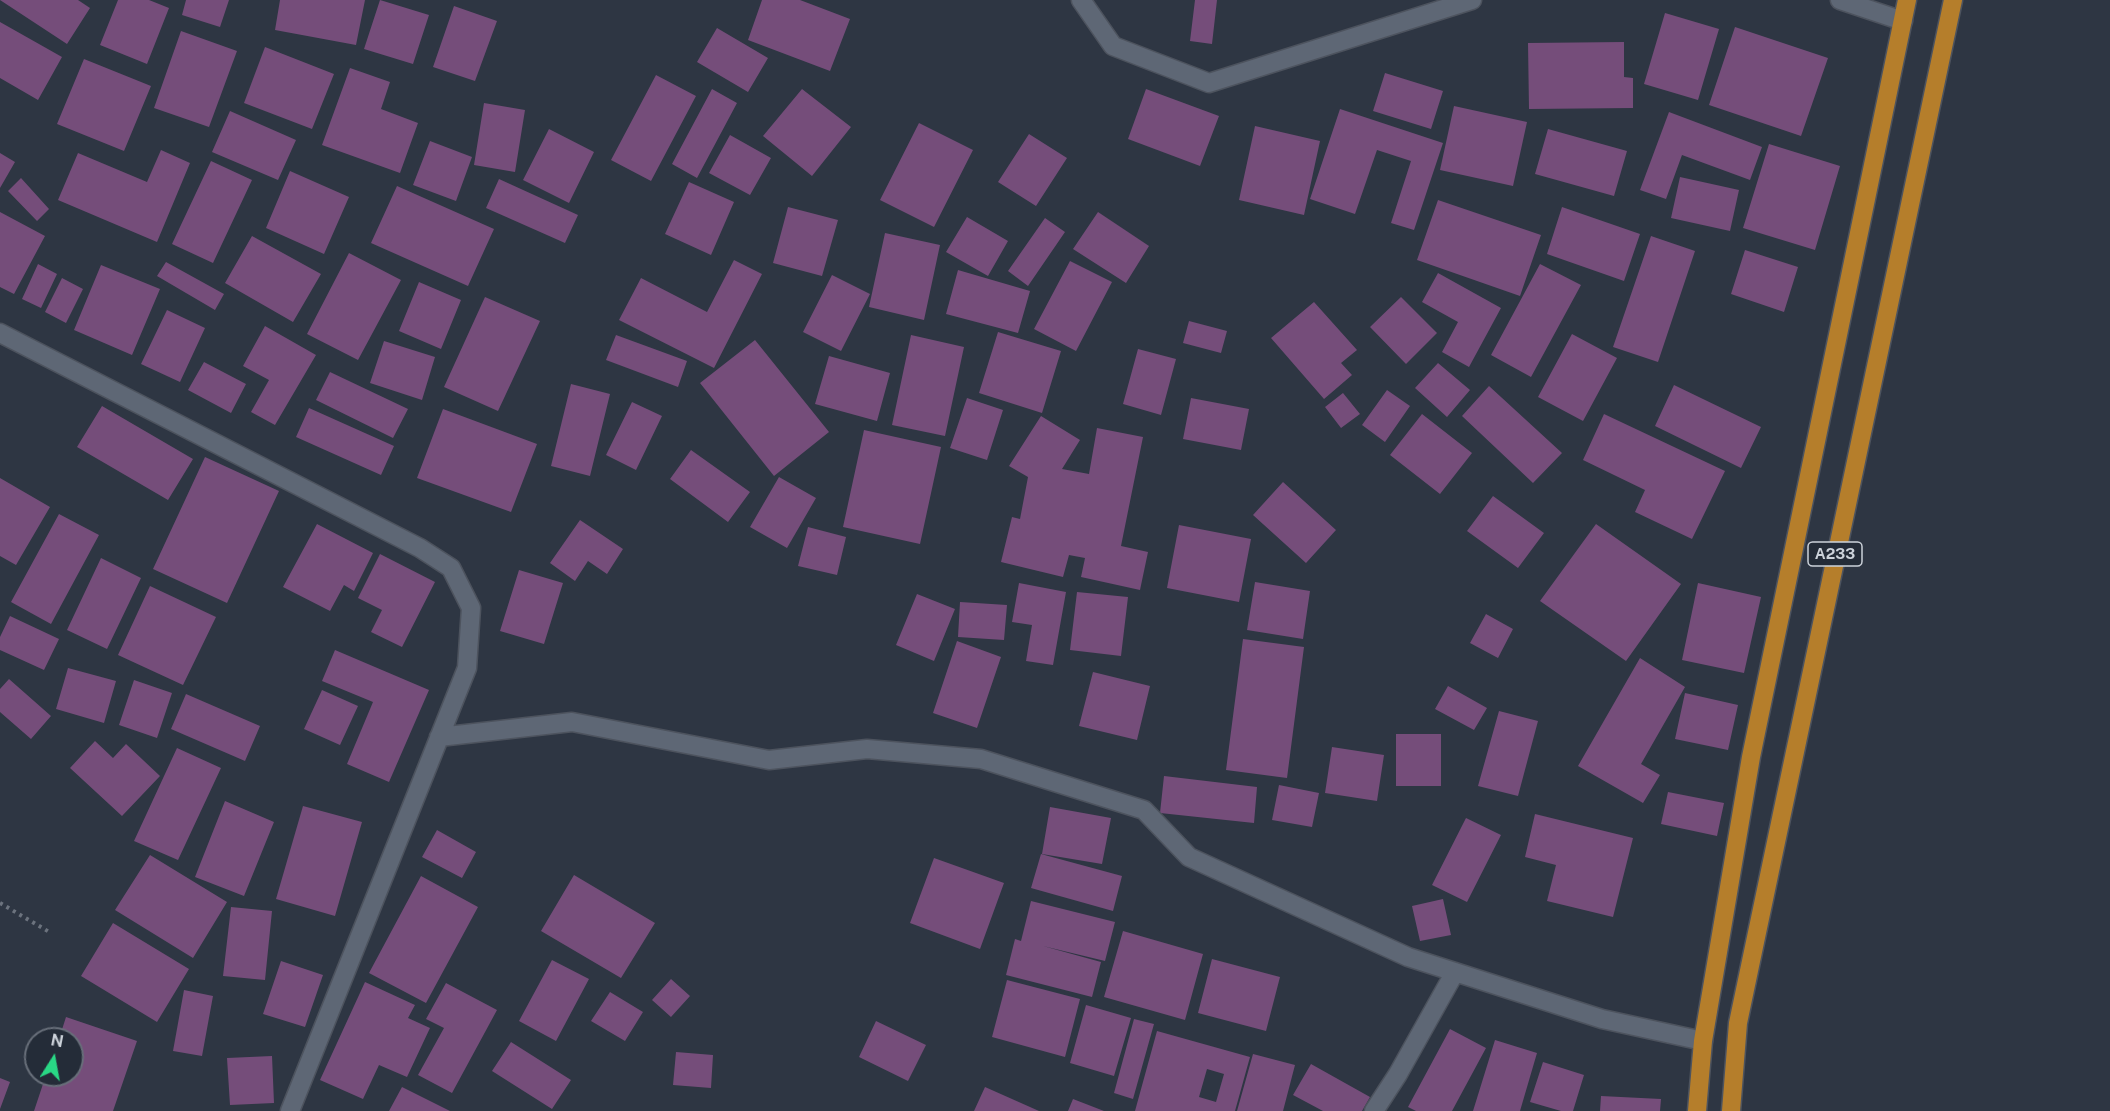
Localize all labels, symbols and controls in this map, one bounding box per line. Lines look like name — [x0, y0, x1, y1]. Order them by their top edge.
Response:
road number: A233 — [1808, 542, 1862, 566]
north arrow — [24, 1027, 84, 1087]
text: N — [49, 1030, 65, 1051]

